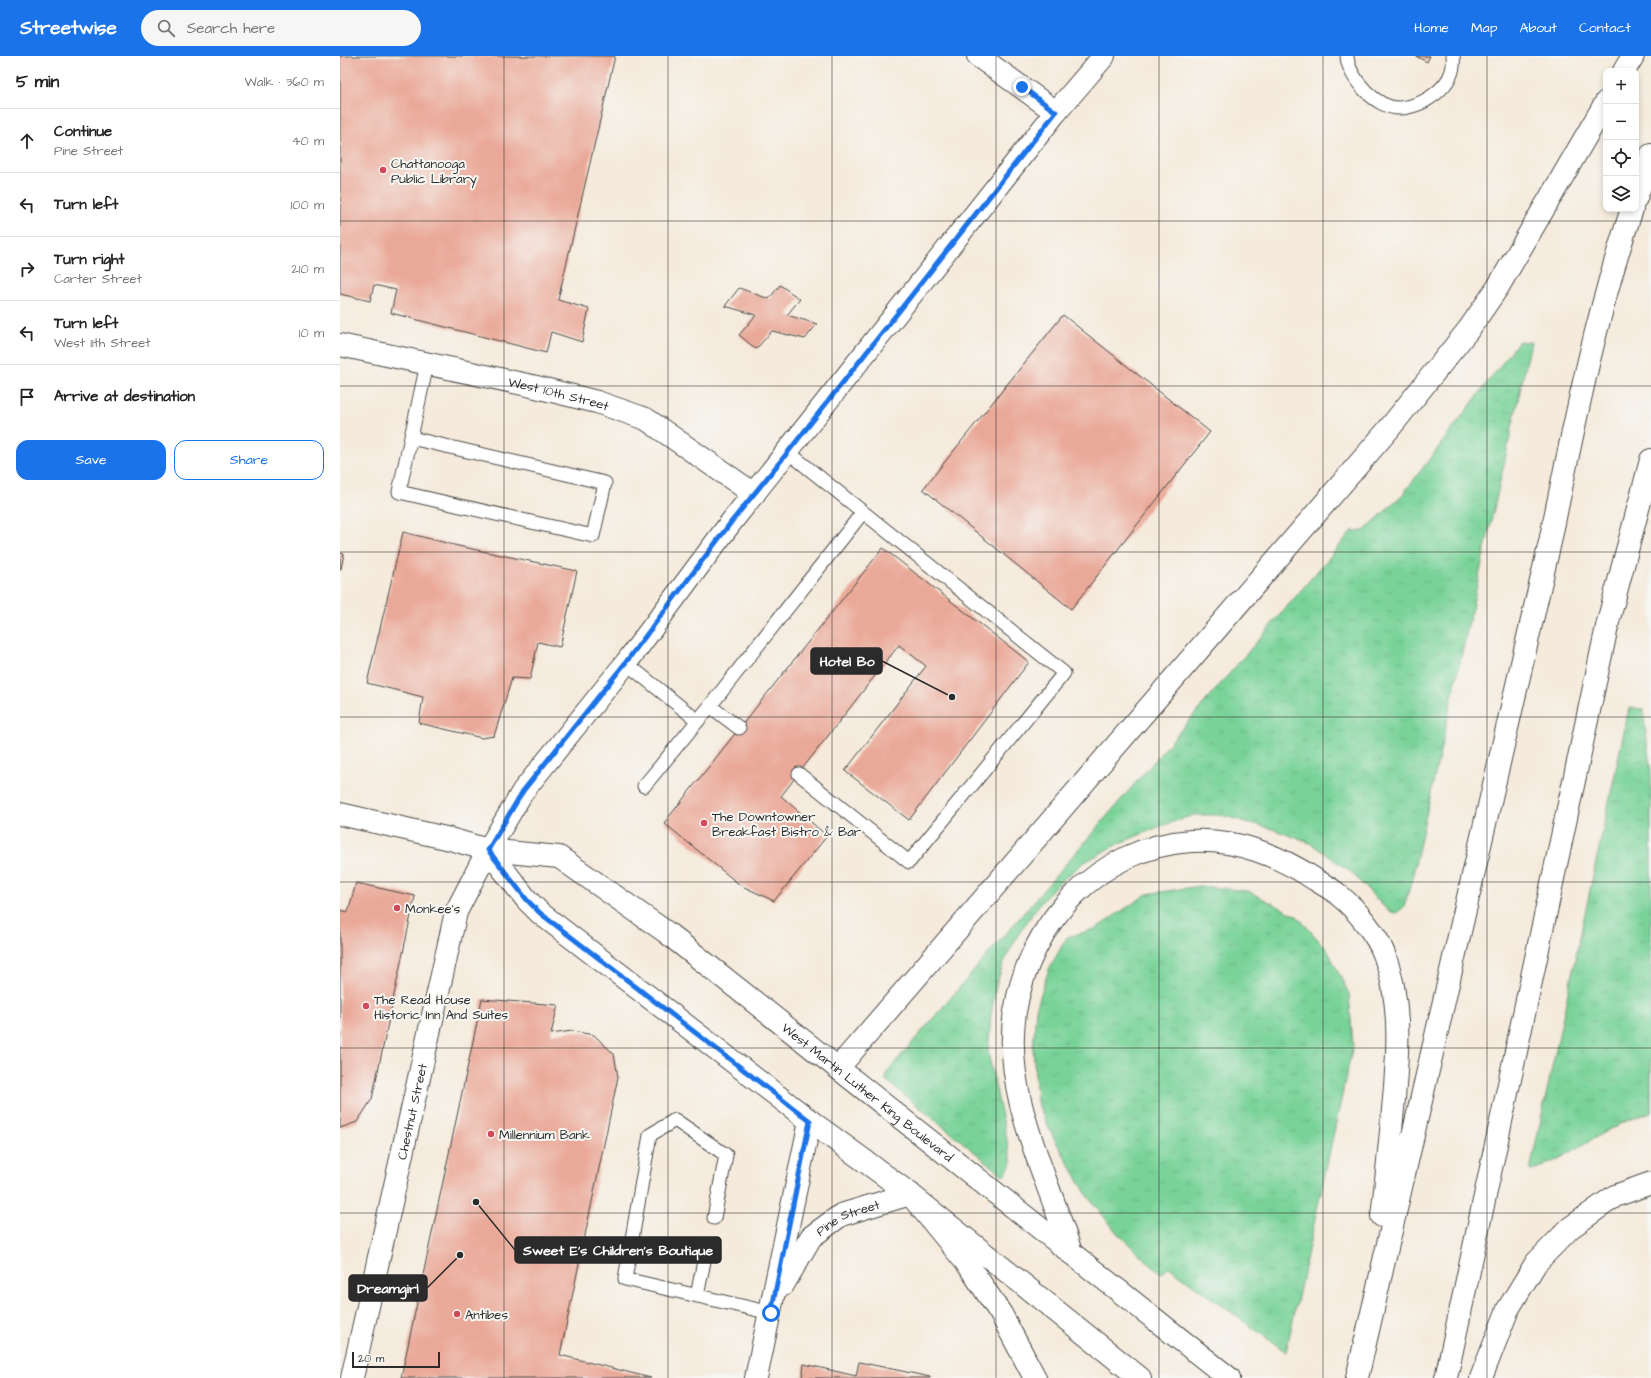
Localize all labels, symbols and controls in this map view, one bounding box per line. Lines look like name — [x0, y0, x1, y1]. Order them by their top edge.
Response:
search box — [141, 10, 421, 46]
text: Streetwise — [20, 15, 117, 42]
icon: search — [155, 17, 177, 39]
text: Search here — [187, 18, 275, 39]
text: Home — [1414, 18, 1449, 38]
text: Map — [1471, 18, 1497, 38]
text: About — [1519, 18, 1557, 38]
text: Contact — [1579, 18, 1631, 38]
map controls — [1603, 68, 1639, 212]
button: + — [1603, 68, 1639, 104]
text: 5 min — [16, 70, 59, 94]
text: Walk · 360 m — [245, 73, 324, 91]
route end — [1013, 78, 1031, 96]
button: − — [1603, 104, 1639, 140]
text: Continue — [54, 121, 112, 142]
icon: ahead — [16, 130, 38, 152]
text: 40 m — [292, 132, 324, 150]
button: locate — [1603, 140, 1639, 176]
text: Pine Street — [54, 142, 123, 160]
place label: Chattanooga Public Library — [391, 155, 477, 189]
marker: Chattanooga Public Library — [378, 165, 388, 175]
button: layers — [1603, 176, 1639, 212]
icon: left — [16, 194, 38, 216]
text: Turn left — [54, 194, 118, 215]
text: 100 m — [291, 196, 324, 214]
text: Turn right — [54, 249, 125, 270]
icon: right — [16, 258, 38, 280]
text: 210 m — [291, 260, 324, 278]
text: Carter Street — [54, 270, 142, 288]
text: Turn left — [54, 313, 118, 334]
icon: left — [16, 322, 38, 344]
text: 10 m — [299, 324, 324, 342]
text: West 11th Street — [54, 334, 151, 352]
street label: West 10th Street — [506, 373, 612, 416]
icon: arrive — [16, 386, 38, 408]
text: Arrive at destination — [54, 386, 195, 407]
button: Save — [16, 440, 166, 480]
button: Share — [174, 440, 324, 480]
callout: Hotel Bo — [811, 648, 882, 674]
text: Hotel Bo — [819, 652, 875, 672]
place label: The Downtowner Breakfast Bistro & Bar — [712, 808, 861, 841]
marker: The Downtowner Breakfast Bistro & Bar — [699, 818, 709, 828]
place label: Monkee's — [405, 900, 461, 918]
marker: Monkee's — [392, 903, 402, 913]
place label: The Read House Historic Inn And Suites — [374, 991, 509, 1024]
marker: The Read House Historic Inn And Suites — [361, 1001, 371, 1011]
street label: West Martin Luther King Boulevard — [778, 1019, 957, 1167]
street label: Chestnut Street — [393, 1061, 432, 1162]
place label: Millennium Bank — [499, 1126, 590, 1144]
marker: Millennium Bank — [486, 1129, 496, 1139]
street label: Pine Street — [813, 1196, 883, 1240]
callout: Sweet E's Children's Boutique — [515, 1237, 721, 1263]
text: Sweet E's Children's Boutique — [522, 1241, 713, 1261]
callout: Dreamgirl — [349, 1275, 427, 1301]
text: Dreamgirl — [357, 1279, 420, 1300]
route start — [762, 1304, 780, 1322]
place label: Antibes — [465, 1306, 508, 1324]
marker: Antibes — [452, 1309, 462, 1319]
scale bar — [352, 1350, 440, 1369]
text: 20 m — [358, 1351, 384, 1366]

